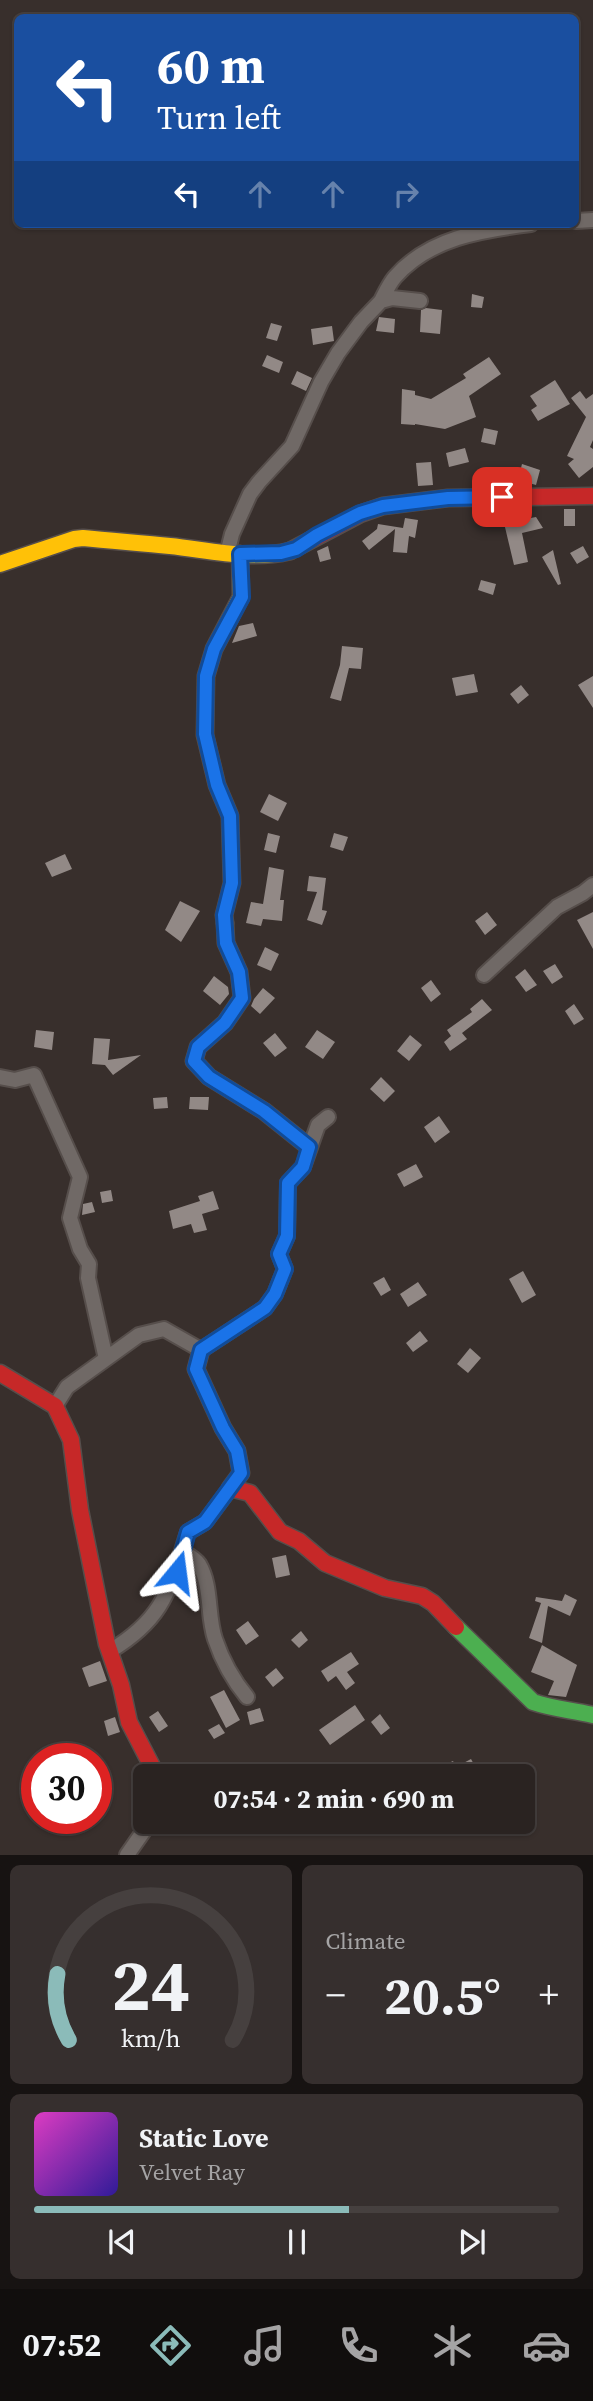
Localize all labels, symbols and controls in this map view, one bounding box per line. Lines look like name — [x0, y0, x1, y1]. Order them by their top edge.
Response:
text: 60 m — [157, 32, 265, 99]
icon: left — [42, 42, 133, 133]
text: Turn left — [157, 96, 281, 140]
icon: left — [168, 175, 206, 213]
icon: ahead — [241, 175, 279, 213]
icon: ahead — [314, 175, 352, 213]
icon: right — [387, 175, 425, 213]
pin — [472, 467, 532, 527]
icon: arrive — [483, 478, 521, 516]
position arrow — [140, 1535, 214, 1609]
speed limit sign: 30 — [21, 1743, 112, 1834]
text: 07:54 · 2 min · 690 m — [214, 1781, 454, 1817]
text: Climate — [326, 1925, 405, 1957]
text: 24 — [111, 1936, 190, 2035]
text: 20.5° — [384, 1960, 501, 2031]
text: − — [326, 1969, 346, 2021]
text: + — [539, 1969, 559, 2021]
text: km/h — [121, 2021, 181, 2055]
text: Static Love — [139, 2120, 268, 2156]
text: Velvet Ray — [139, 2156, 245, 2188]
icon: previous — [103, 2223, 141, 2261]
icon: pause — [278, 2223, 316, 2261]
icon: next — [453, 2223, 491, 2261]
icon: directions — [146, 2321, 195, 2370]
icon: music — [240, 2321, 289, 2370]
icon: phone — [334, 2321, 383, 2370]
icon: climate — [428, 2321, 477, 2370]
icon: car — [522, 2321, 571, 2370]
text: 07:52 — [22, 2323, 101, 2367]

